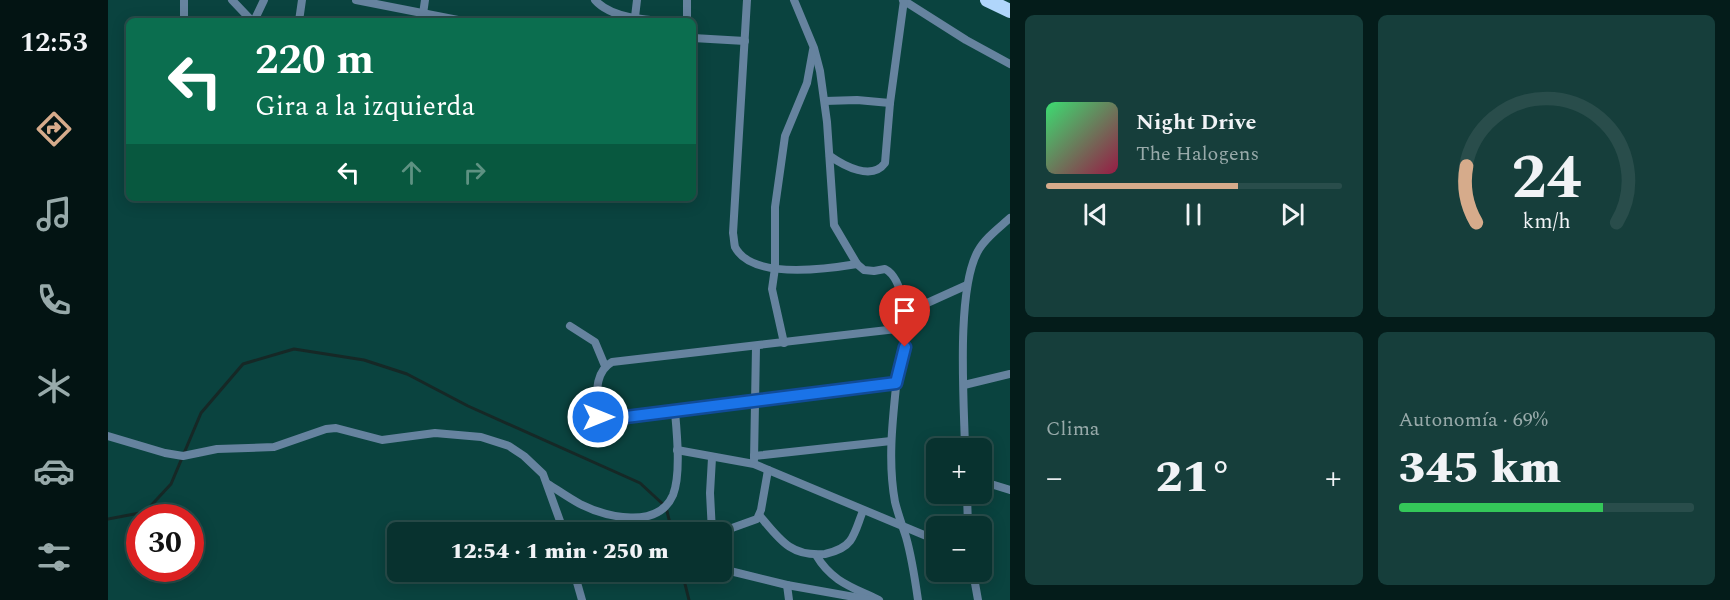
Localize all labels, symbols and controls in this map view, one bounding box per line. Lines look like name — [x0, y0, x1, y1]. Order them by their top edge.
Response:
text: 12:53 — [20, 22, 88, 64]
text: 220 m — [255, 29, 374, 92]
icon: left — [156, 42, 234, 120]
text: Gira a la izquierda — [255, 86, 475, 128]
text: Night Drive — [1136, 106, 1256, 139]
icon: directions — [33, 108, 75, 150]
text: 24 — [1511, 131, 1581, 226]
text: The Halogens — [1136, 139, 1259, 169]
icon: left — [332, 156, 365, 189]
icon: ahead — [395, 156, 428, 189]
icon: right — [458, 156, 491, 189]
icon: music — [33, 193, 75, 235]
icon: previous — [1079, 198, 1112, 231]
icon: pause — [1177, 198, 1210, 231]
icon: next — [1276, 198, 1309, 231]
text: km/h — [1522, 206, 1570, 239]
icon: phone — [33, 279, 75, 321]
pin — [879, 285, 930, 347]
icon: arrive — [888, 294, 921, 327]
icon: climate — [33, 365, 75, 407]
position arrow — [566, 385, 630, 449]
text: Autonomía · 69% — [1399, 405, 1548, 435]
text: Clima — [1046, 414, 1100, 444]
text: 345 km — [1399, 434, 1561, 503]
map controls — [926, 438, 992, 582]
button: + — [926, 438, 992, 504]
text: 21° — [1155, 443, 1232, 512]
icon: car — [33, 450, 75, 492]
text: − — [1046, 453, 1063, 503]
text: + — [1325, 453, 1341, 503]
speed limit sign: 30 — [126, 504, 204, 582]
button: − — [926, 516, 992, 582]
text: 12:54 · 1 min · 250 m — [450, 535, 669, 568]
icon: filters — [33, 536, 75, 578]

